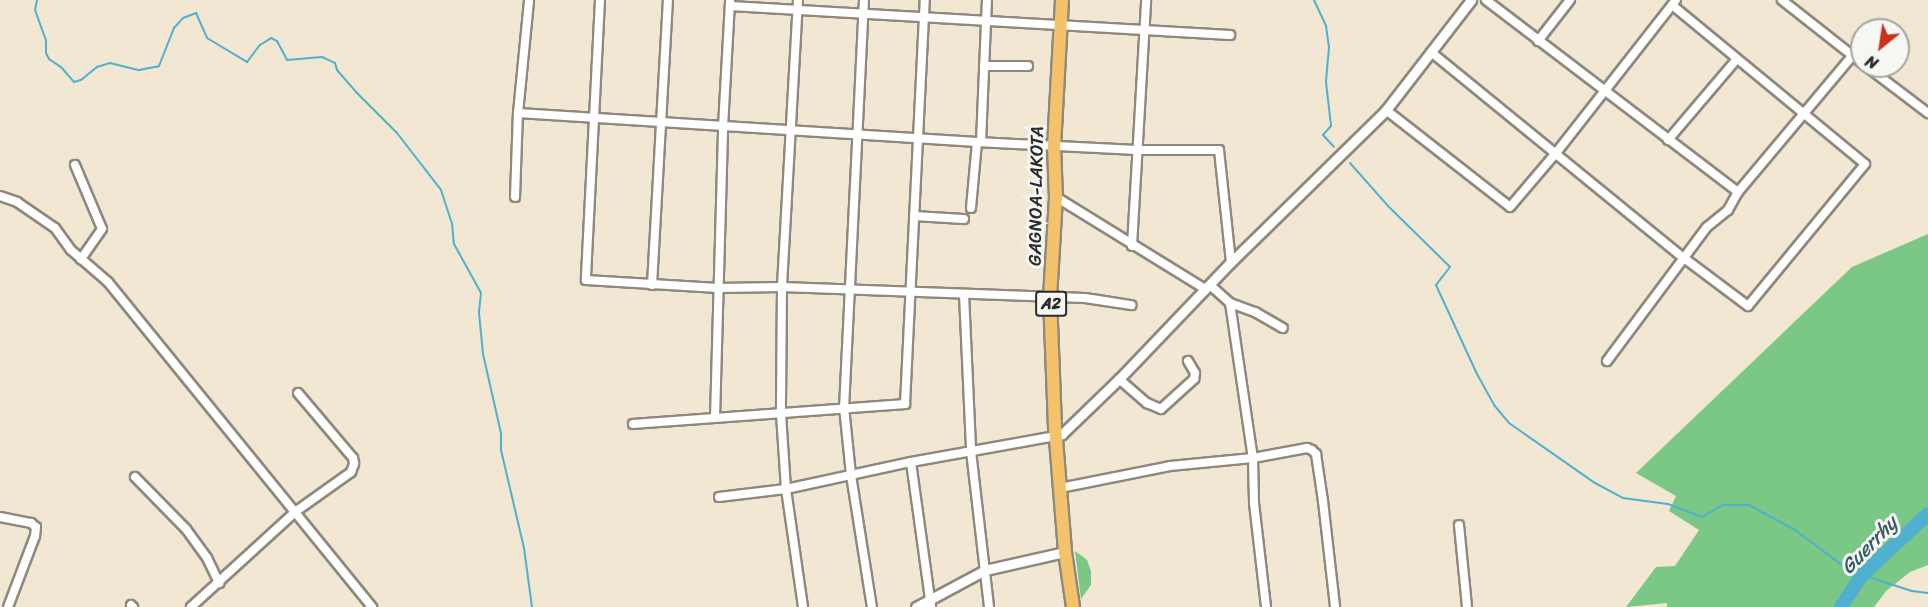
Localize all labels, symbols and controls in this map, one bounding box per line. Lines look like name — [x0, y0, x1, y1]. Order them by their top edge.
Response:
north arrow — [1850, 18, 1910, 78]
text: N — [1860, 47, 1884, 78]
street label: GAGNOA-LAKOTA — [1024, 126, 1048, 266]
road number: A2 — [1034, 291, 1068, 317]
water label: Guerrhy — [1836, 511, 1902, 579]

